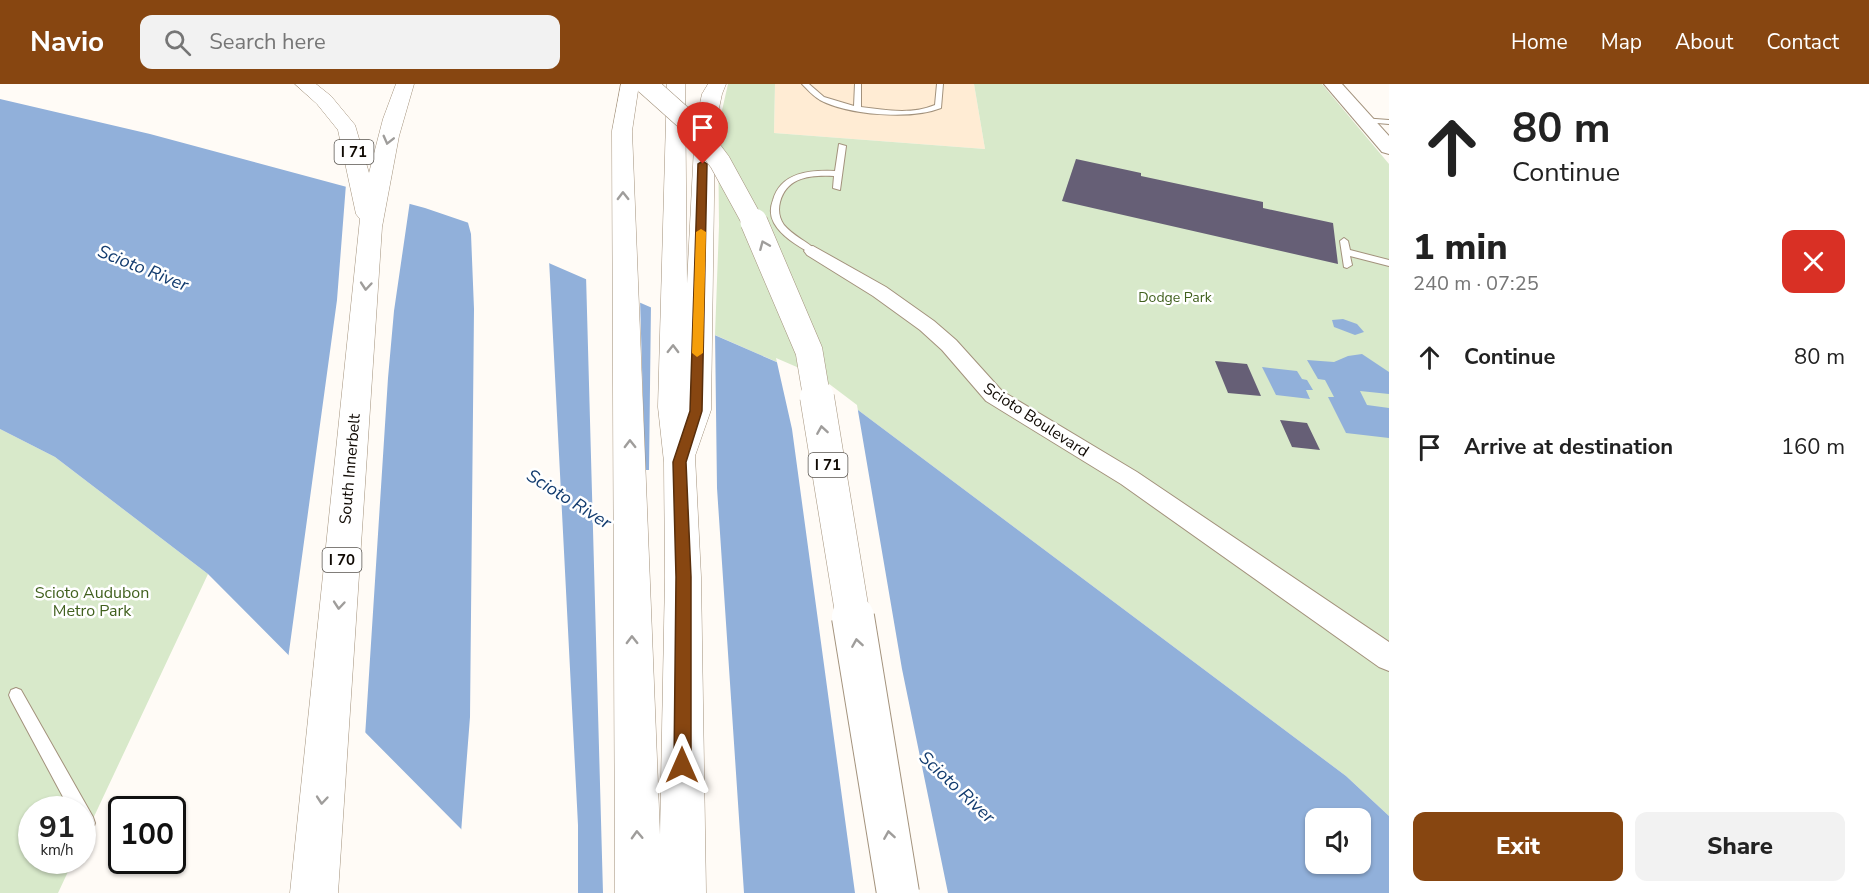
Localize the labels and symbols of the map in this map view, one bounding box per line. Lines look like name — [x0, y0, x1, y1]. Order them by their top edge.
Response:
pin — [677, 102, 728, 164]
one-way arrow — [383, 135, 396, 145]
road number: I 71 — [334, 140, 374, 164]
one-way arrow — [617, 191, 630, 200]
water label: Scioto River — [94, 239, 192, 297]
one-way arrow — [759, 240, 771, 251]
one-way arrow — [359, 281, 372, 290]
park label: Dodge Park — [1138, 288, 1213, 307]
one-way arrow — [667, 344, 679, 353]
street label: Scioto Boulevard — [979, 378, 1093, 462]
street label: South Innerbelt — [334, 412, 366, 525]
one-way arrow — [817, 425, 829, 434]
one-way arrow — [623, 439, 636, 448]
road number: I 71 — [808, 453, 848, 477]
water label: Scioto River — [522, 463, 616, 535]
road number: I 70 — [322, 548, 362, 572]
park label: Scioto Audubon Metro Park — [35, 582, 149, 622]
one-way arrow — [332, 601, 345, 610]
one-way arrow — [626, 635, 638, 644]
one-way arrow — [852, 638, 864, 647]
position arrow — [650, 733, 714, 797]
water label: Scioto River — [914, 746, 1001, 829]
one-way arrow — [316, 795, 329, 804]
speed limit sign: 100 — [108, 796, 186, 874]
one-way arrow — [630, 830, 643, 839]
one-way arrow — [883, 831, 895, 840]

